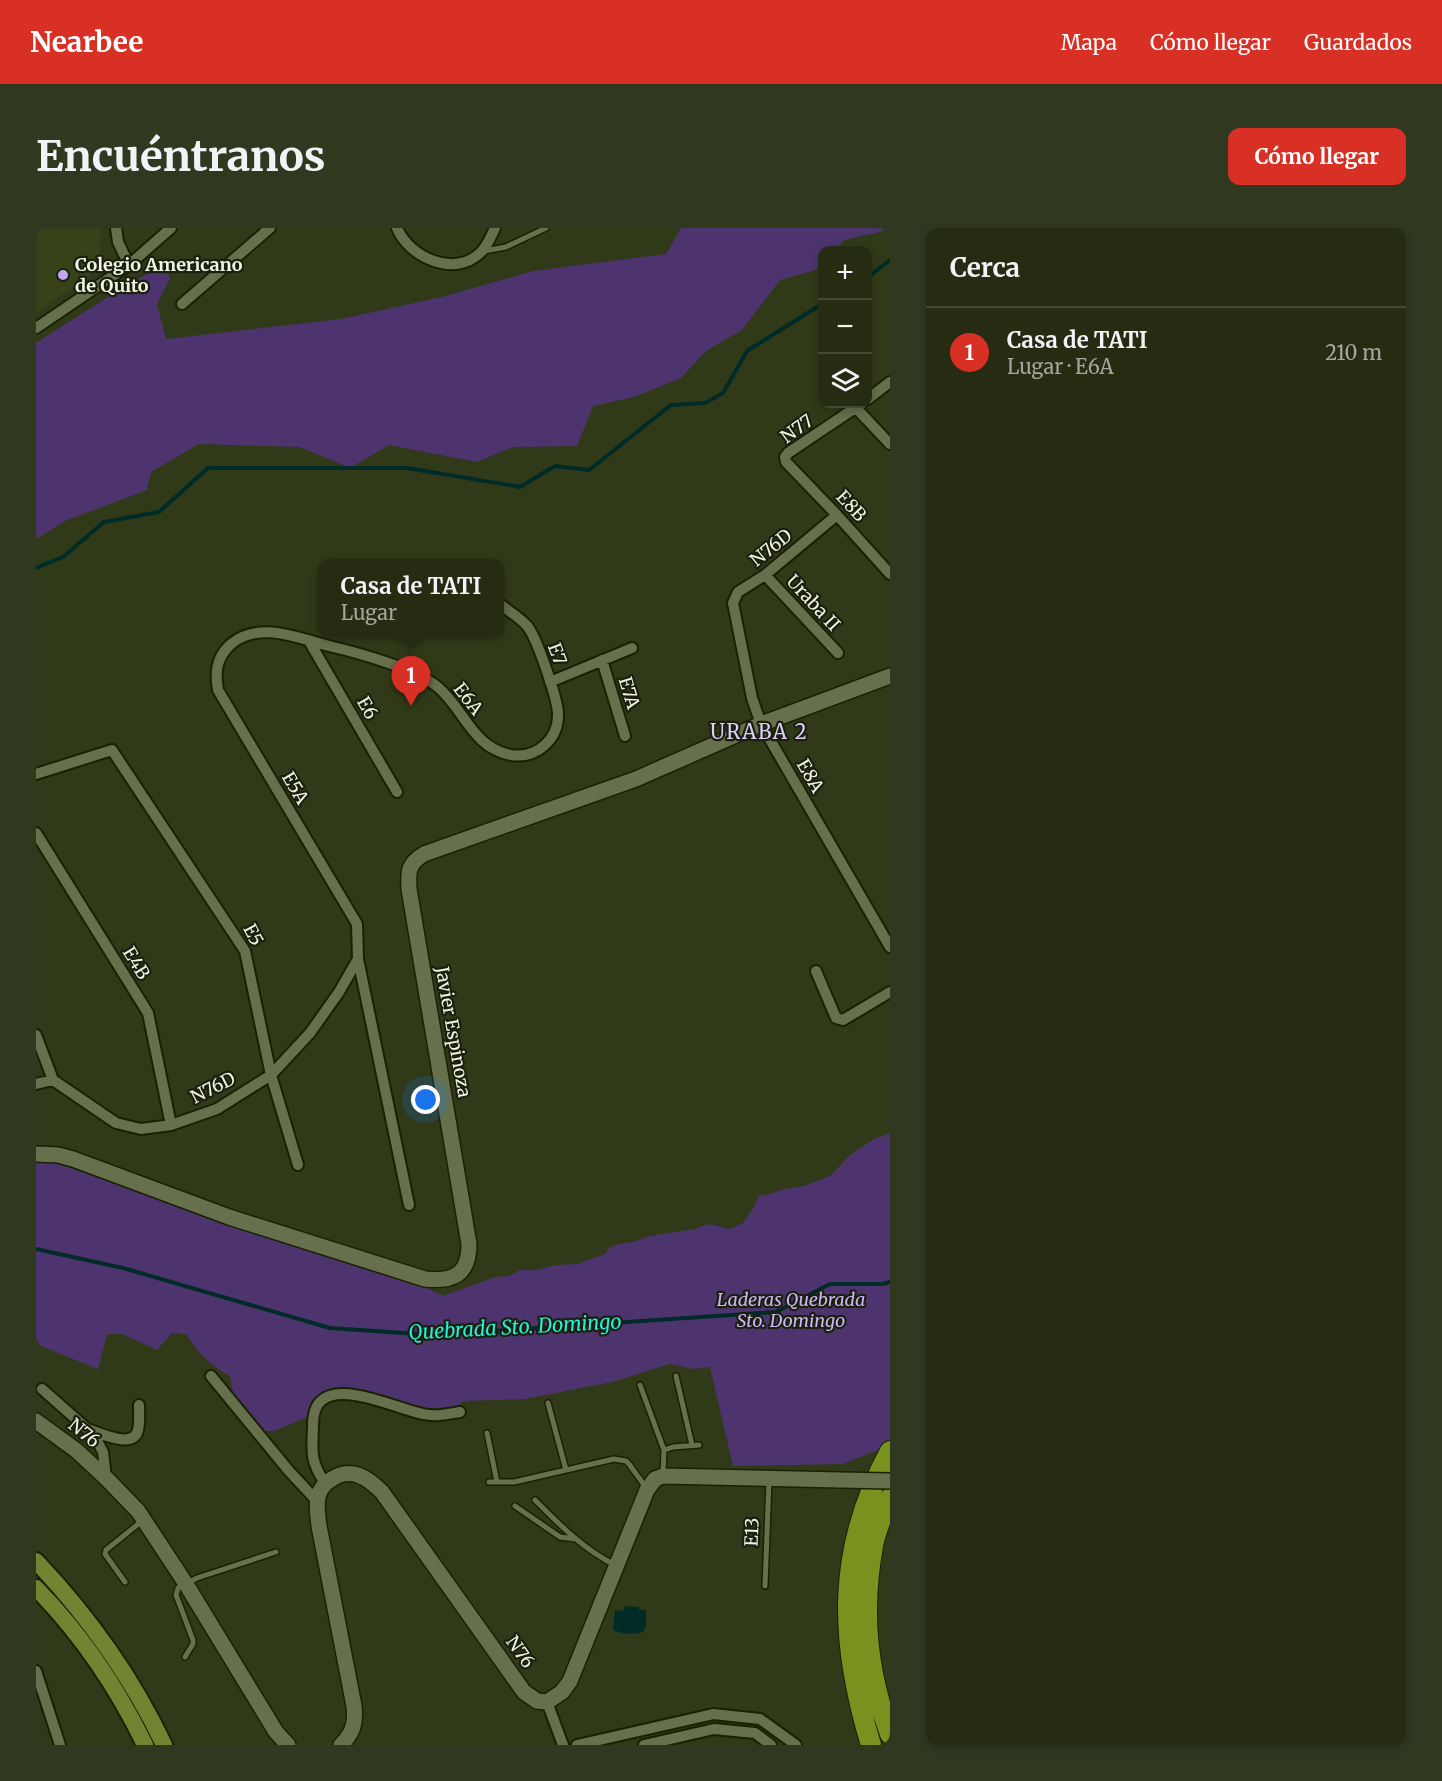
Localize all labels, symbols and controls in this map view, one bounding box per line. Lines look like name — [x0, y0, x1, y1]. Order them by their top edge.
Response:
text: Nearbee — [30, 24, 143, 60]
text: Mapa — [1061, 29, 1117, 56]
text: Cómo llegar — [1150, 29, 1271, 56]
text: Guardados — [1304, 29, 1412, 56]
button: Cómo llegar — [1228, 128, 1406, 185]
text: Encuéntranos — [36, 130, 325, 182]
map controls — [818, 246, 872, 408]
button: + — [818, 246, 872, 300]
text: Cerca — [950, 251, 1020, 284]
place label: Colegio Americano de Quito — [75, 253, 243, 297]
marker: Colegio Americano de Quito — [56, 268, 70, 282]
button: − — [818, 300, 872, 354]
text: Casa de TATI — [1007, 326, 1147, 354]
text: 1 — [965, 340, 974, 365]
text: 210 m — [1325, 340, 1382, 365]
button: layers — [818, 354, 872, 408]
text: Lugar · E6A — [1007, 354, 1114, 379]
street label: N77 — [776, 409, 817, 448]
street label: E8B — [831, 485, 871, 526]
street label: N76D — [745, 524, 796, 571]
popup — [318, 559, 504, 637]
street label: Uraba II — [782, 570, 845, 636]
text: Casa de TATI — [341, 572, 481, 600]
text: Lugar — [341, 600, 397, 625]
street label: E7 — [543, 640, 572, 668]
pin: 1 — [392, 656, 430, 706]
street label: E7A — [614, 674, 645, 712]
street label: E6A — [449, 678, 488, 720]
street label: E6 — [352, 692, 383, 723]
district label: URABA 2 — [710, 719, 808, 744]
street label: E8A — [792, 755, 829, 797]
street label: E5A — [277, 767, 314, 808]
street label: E5 — [238, 920, 269, 950]
street label: E4B — [118, 942, 155, 983]
street label: Javier Espinoza — [430, 964, 476, 1100]
street label: N76D — [186, 1067, 239, 1109]
your location — [411, 1085, 440, 1114]
park label: Laderas Quebrada Sto. Domingo — [717, 1288, 865, 1332]
water label: Quebrada Sto. Domingo — [408, 1308, 622, 1345]
street label: N76 — [64, 1413, 105, 1452]
street label: E13 — [739, 1517, 764, 1547]
street label: N76 — [501, 1631, 540, 1672]

